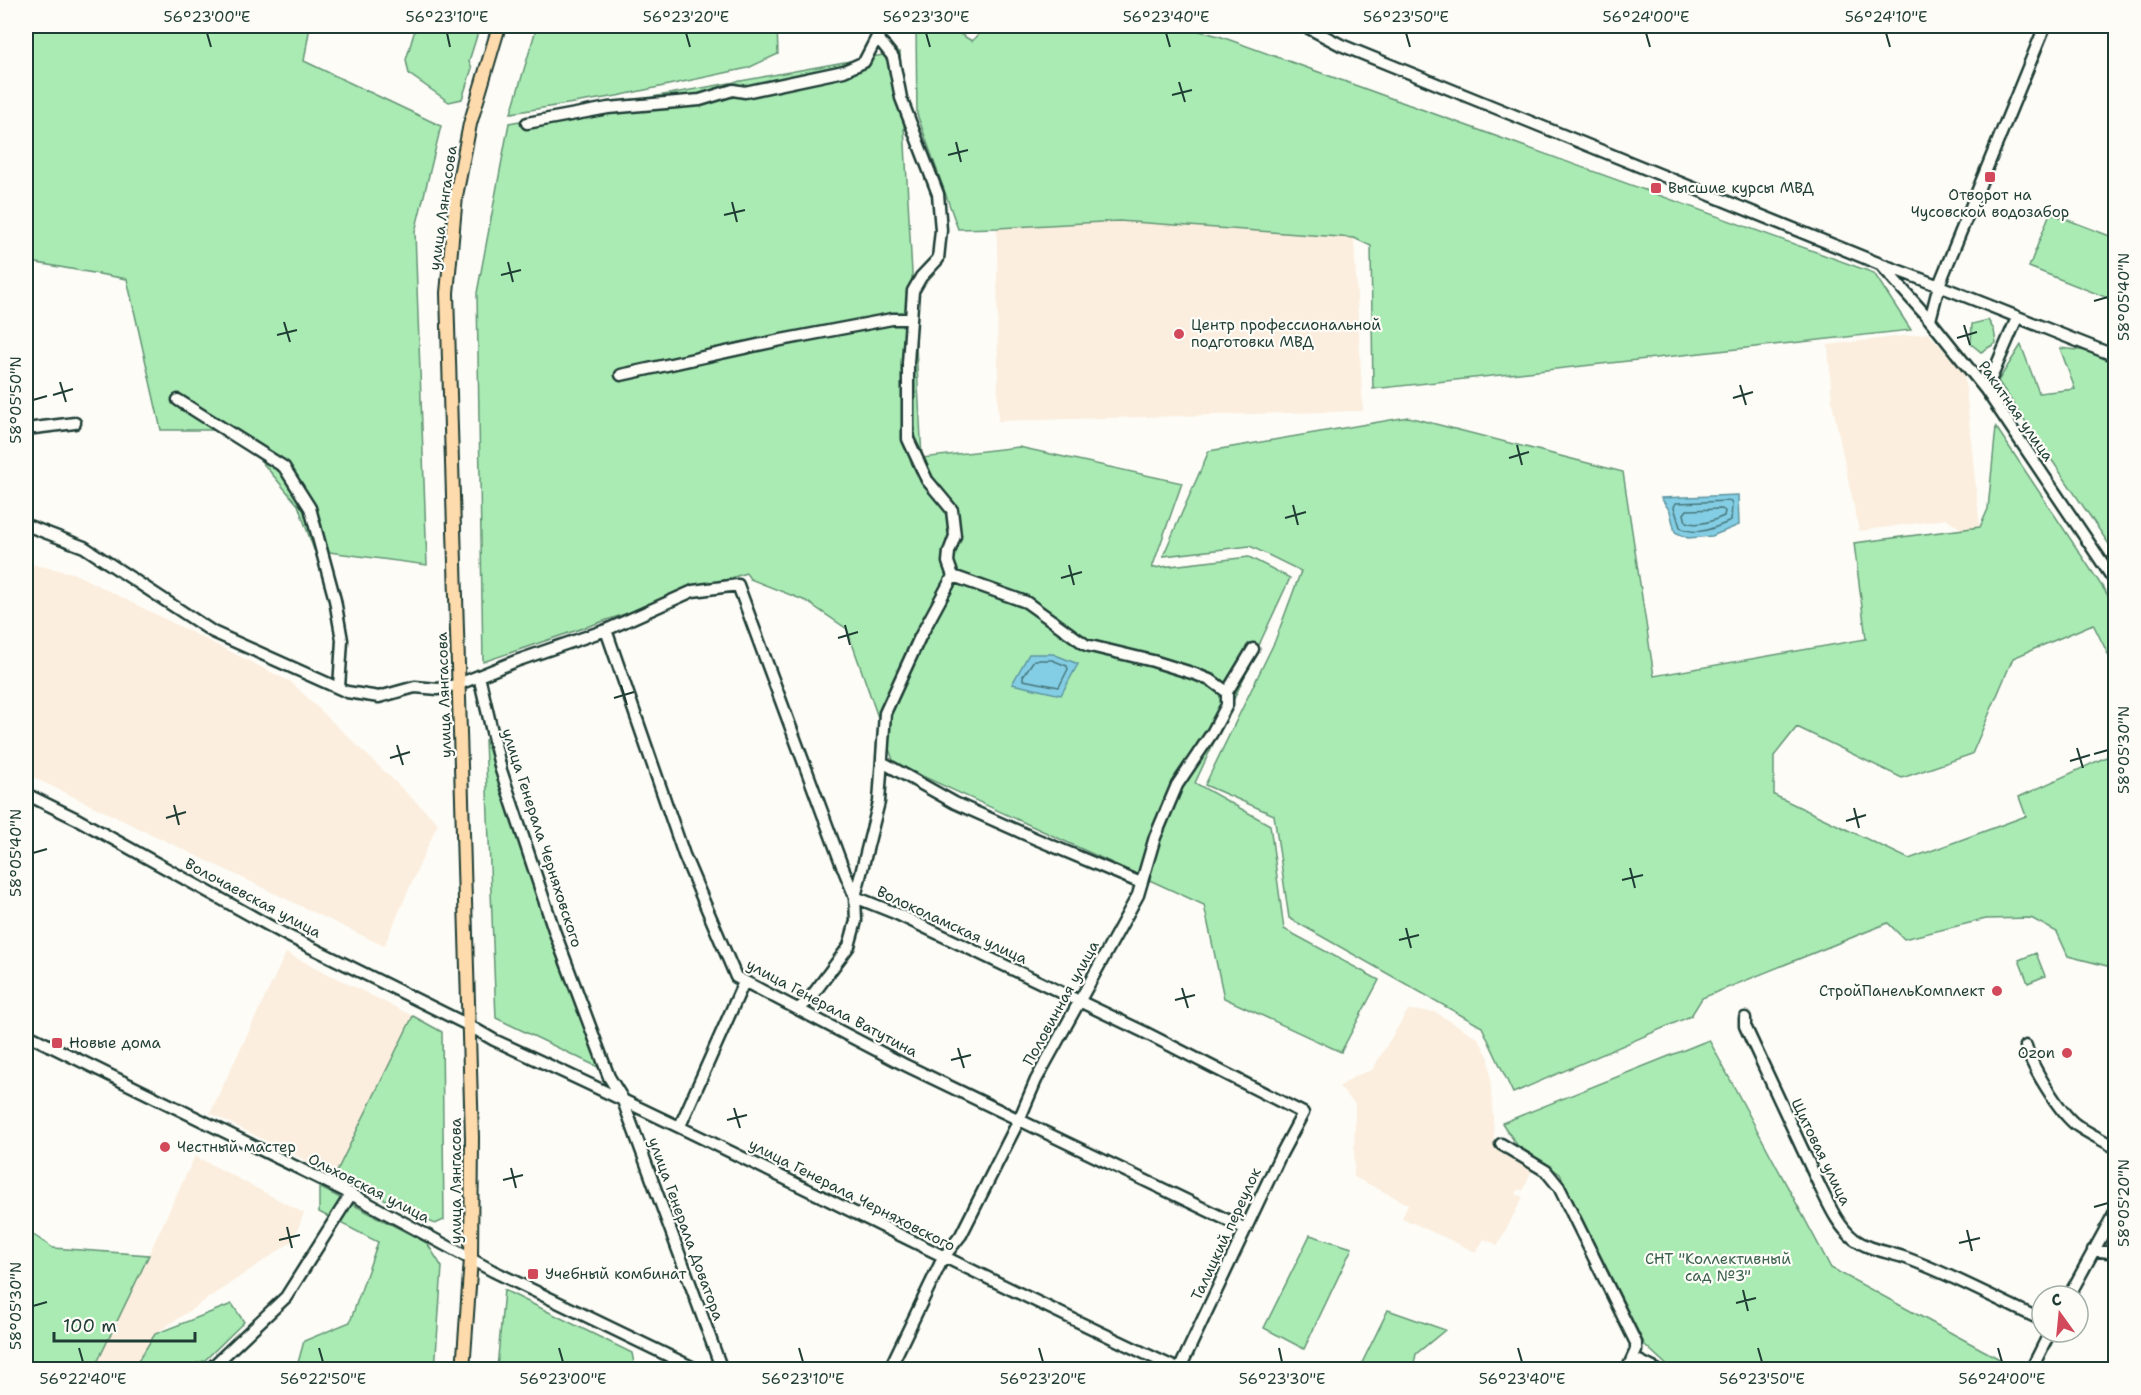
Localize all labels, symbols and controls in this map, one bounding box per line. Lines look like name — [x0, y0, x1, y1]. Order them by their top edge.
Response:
text: 56°23'00"E — [164, 7, 250, 27]
text: 56°23'10"E — [406, 7, 488, 27]
text: 56°23'20"E — [643, 7, 729, 27]
text: 56°23'30"E — [883, 7, 969, 27]
text: 56°23'40"E — [1123, 7, 1209, 27]
text: 56°23'50"E — [1363, 7, 1449, 27]
text: 56°24'00"E — [1603, 7, 1689, 27]
text: 56°24'10"E — [1845, 7, 1927, 27]
street label: улица Лянгасова — [424, 144, 462, 272]
marker: Отворот на Чусовской водозабор — [1983, 170, 1997, 184]
place label: Высшие курсы МВД — [1668, 178, 1815, 198]
marker: Высшие курсы МВД — [1649, 181, 1663, 195]
place label: Отворот на Чусовской водозабор — [1911, 185, 2069, 222]
text: 58°05'40"N — [2114, 253, 2134, 341]
place label: Центр профессиональной подготовки МВД — [1191, 315, 1381, 352]
marker: Центр профессиональной подготовки МВД — [1172, 327, 1186, 341]
text: 58°05'50"N — [6, 356, 26, 444]
street label: Ракитная улица — [1974, 357, 2059, 466]
street label: улица Лянгасова — [432, 631, 456, 758]
text: 58°05'30"N — [2114, 706, 2134, 794]
street label: улица Генерала Черняховского — [497, 726, 587, 950]
text: 58°05'40"N — [6, 809, 26, 897]
street label: Волочаевская улица — [181, 854, 325, 943]
street label: Волоколамская улица — [874, 881, 1031, 969]
street label: Половинная улица — [1018, 937, 1104, 1069]
street label: улица Генерала Ватутина — [743, 954, 922, 1062]
place label: СтройПанельКомплект — [1819, 981, 1985, 1001]
marker: СтройПанельКомплект — [1990, 984, 2004, 998]
place label: Новые дома — [69, 1033, 161, 1053]
marker: Новые дома — [50, 1036, 64, 1050]
place label: Ozon — [2018, 1043, 2055, 1063]
marker: Ozon — [2060, 1046, 2074, 1060]
street label: Щитовая улица — [1786, 1095, 1856, 1209]
street label: улица Лянгасова — [446, 1117, 466, 1244]
street label: улица Генерала Черняховского — [745, 1134, 959, 1256]
street label: улица Генерала Доватора — [644, 1135, 729, 1324]
place label: Честный мастер — [177, 1137, 296, 1157]
marker: Честный мастер — [158, 1140, 172, 1154]
street label: Ольховская улица — [305, 1149, 434, 1228]
text: 58°05'20"N — [2114, 1159, 2134, 1247]
street label: Талицкий переулок — [1186, 1164, 1266, 1304]
park label: СНТ "Коллективный сад №3" — [1645, 1249, 1791, 1286]
text: 58°05'30"N — [6, 1262, 26, 1350]
place label: Учебный комбинат — [545, 1264, 687, 1284]
marker: Учебный комбинат — [526, 1267, 540, 1281]
north arrow — [2030, 1284, 2090, 1344]
text: С — [2049, 1289, 2064, 1311]
scale bar — [54, 1305, 195, 1343]
text: 100 m — [63, 1314, 117, 1338]
text: 56°22'40"E — [40, 1369, 126, 1389]
text: 56°22'50"E — [280, 1369, 366, 1389]
text: 56°23'00"E — [520, 1369, 606, 1389]
text: 56°23'10"E — [762, 1369, 844, 1389]
text: 56°23'20"E — [1000, 1369, 1086, 1389]
text: 56°23'30"E — [1239, 1369, 1325, 1389]
text: 56°23'40"E — [1479, 1369, 1565, 1389]
text: 56°23'50"E — [1719, 1369, 1805, 1389]
text: 56°24'00"E — [1959, 1369, 2045, 1389]

